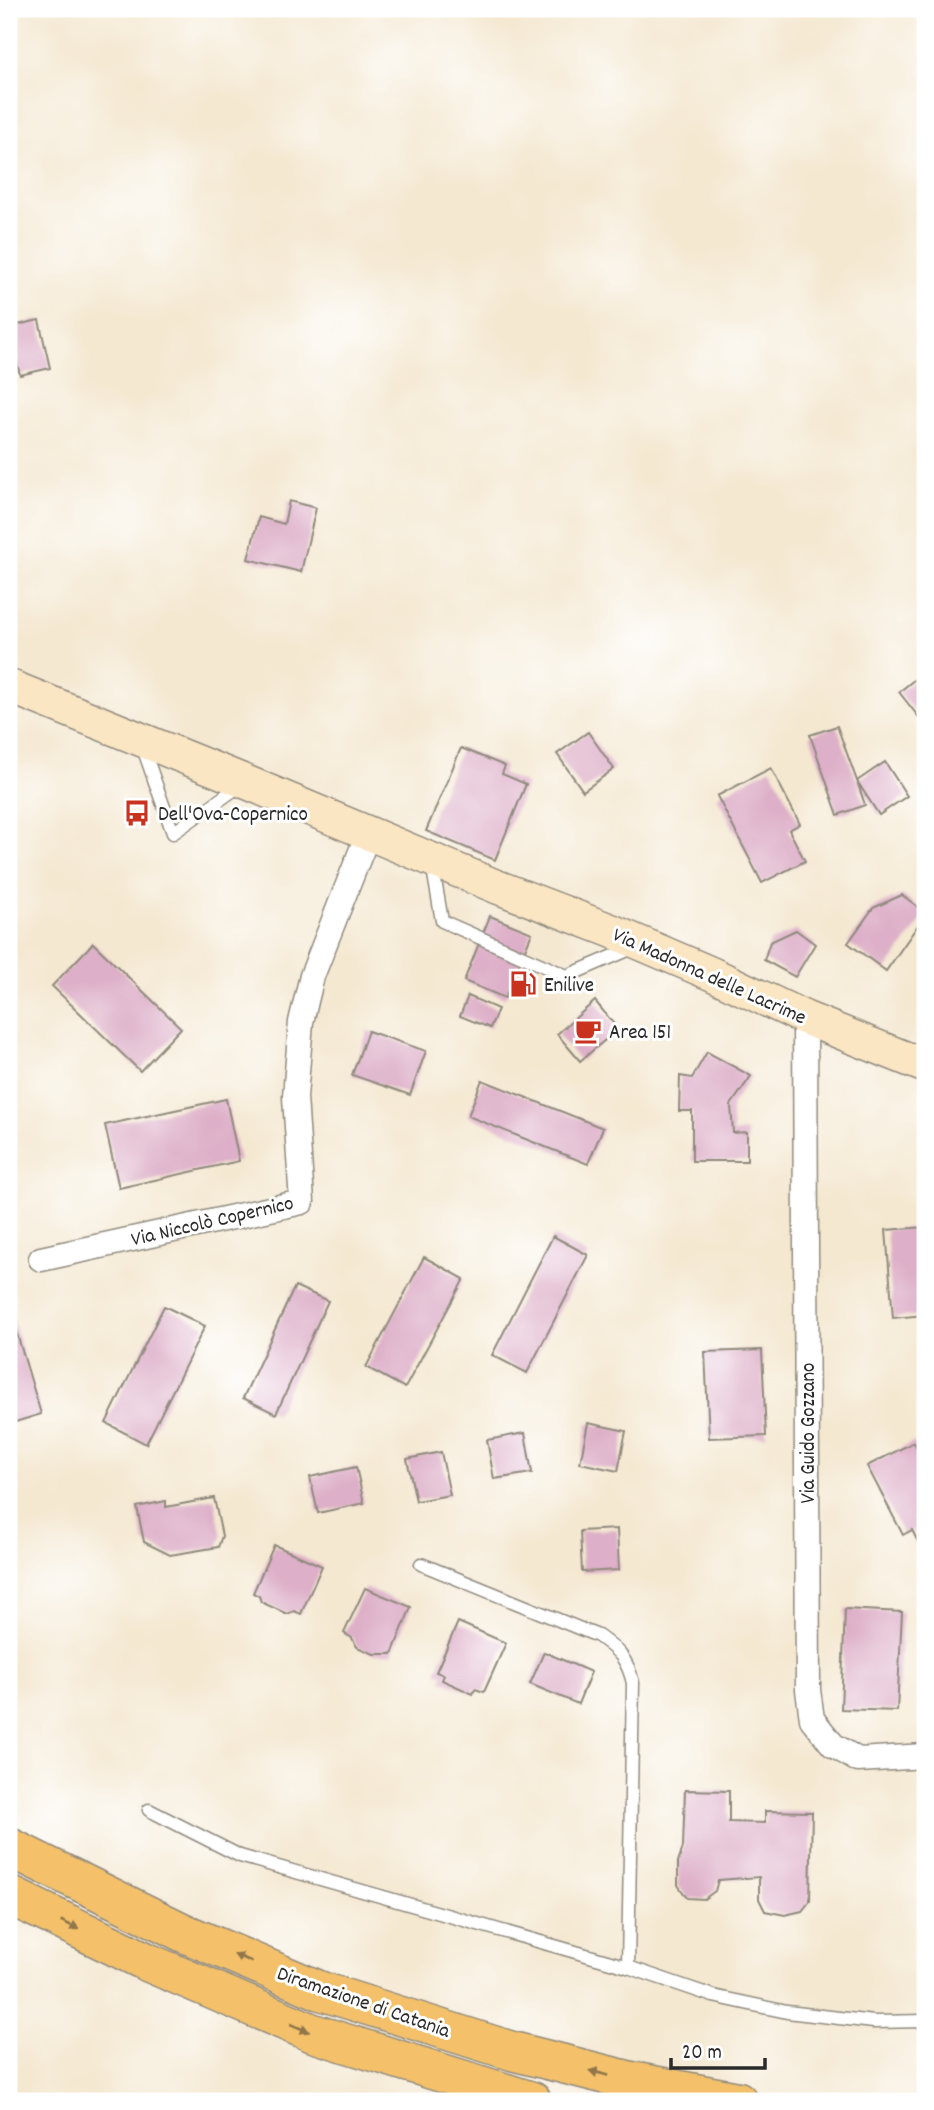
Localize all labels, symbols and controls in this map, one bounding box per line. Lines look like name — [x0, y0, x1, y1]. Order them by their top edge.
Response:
bus stop icon: Dell'Ova-Copernico — [122, 798, 152, 828]
place label: Dell'Ova-Copernico — [158, 801, 308, 831]
street label: Via Madonna delle Lacrime — [607, 921, 810, 1034]
fuel station icon: Enilive — [508, 969, 538, 999]
place label: Enilive — [544, 972, 594, 1002]
cafe icon: Area 151 — [573, 1016, 603, 1046]
place label: Area 151 — [609, 1019, 671, 1049]
street label: Via Niccolò Copernico — [128, 1190, 297, 1256]
street label: Via Guido Gozzano — [795, 1363, 825, 1503]
one-way arrow — [60, 1920, 80, 1931]
one-way arrow — [233, 1952, 253, 1964]
street label: Diramazione di Catania — [272, 1960, 455, 2048]
one-way arrow — [289, 2022, 310, 2033]
scale bar — [671, 2026, 766, 2070]
text: 20 m — [682, 2039, 722, 2069]
one-way arrow — [588, 2067, 610, 2078]

